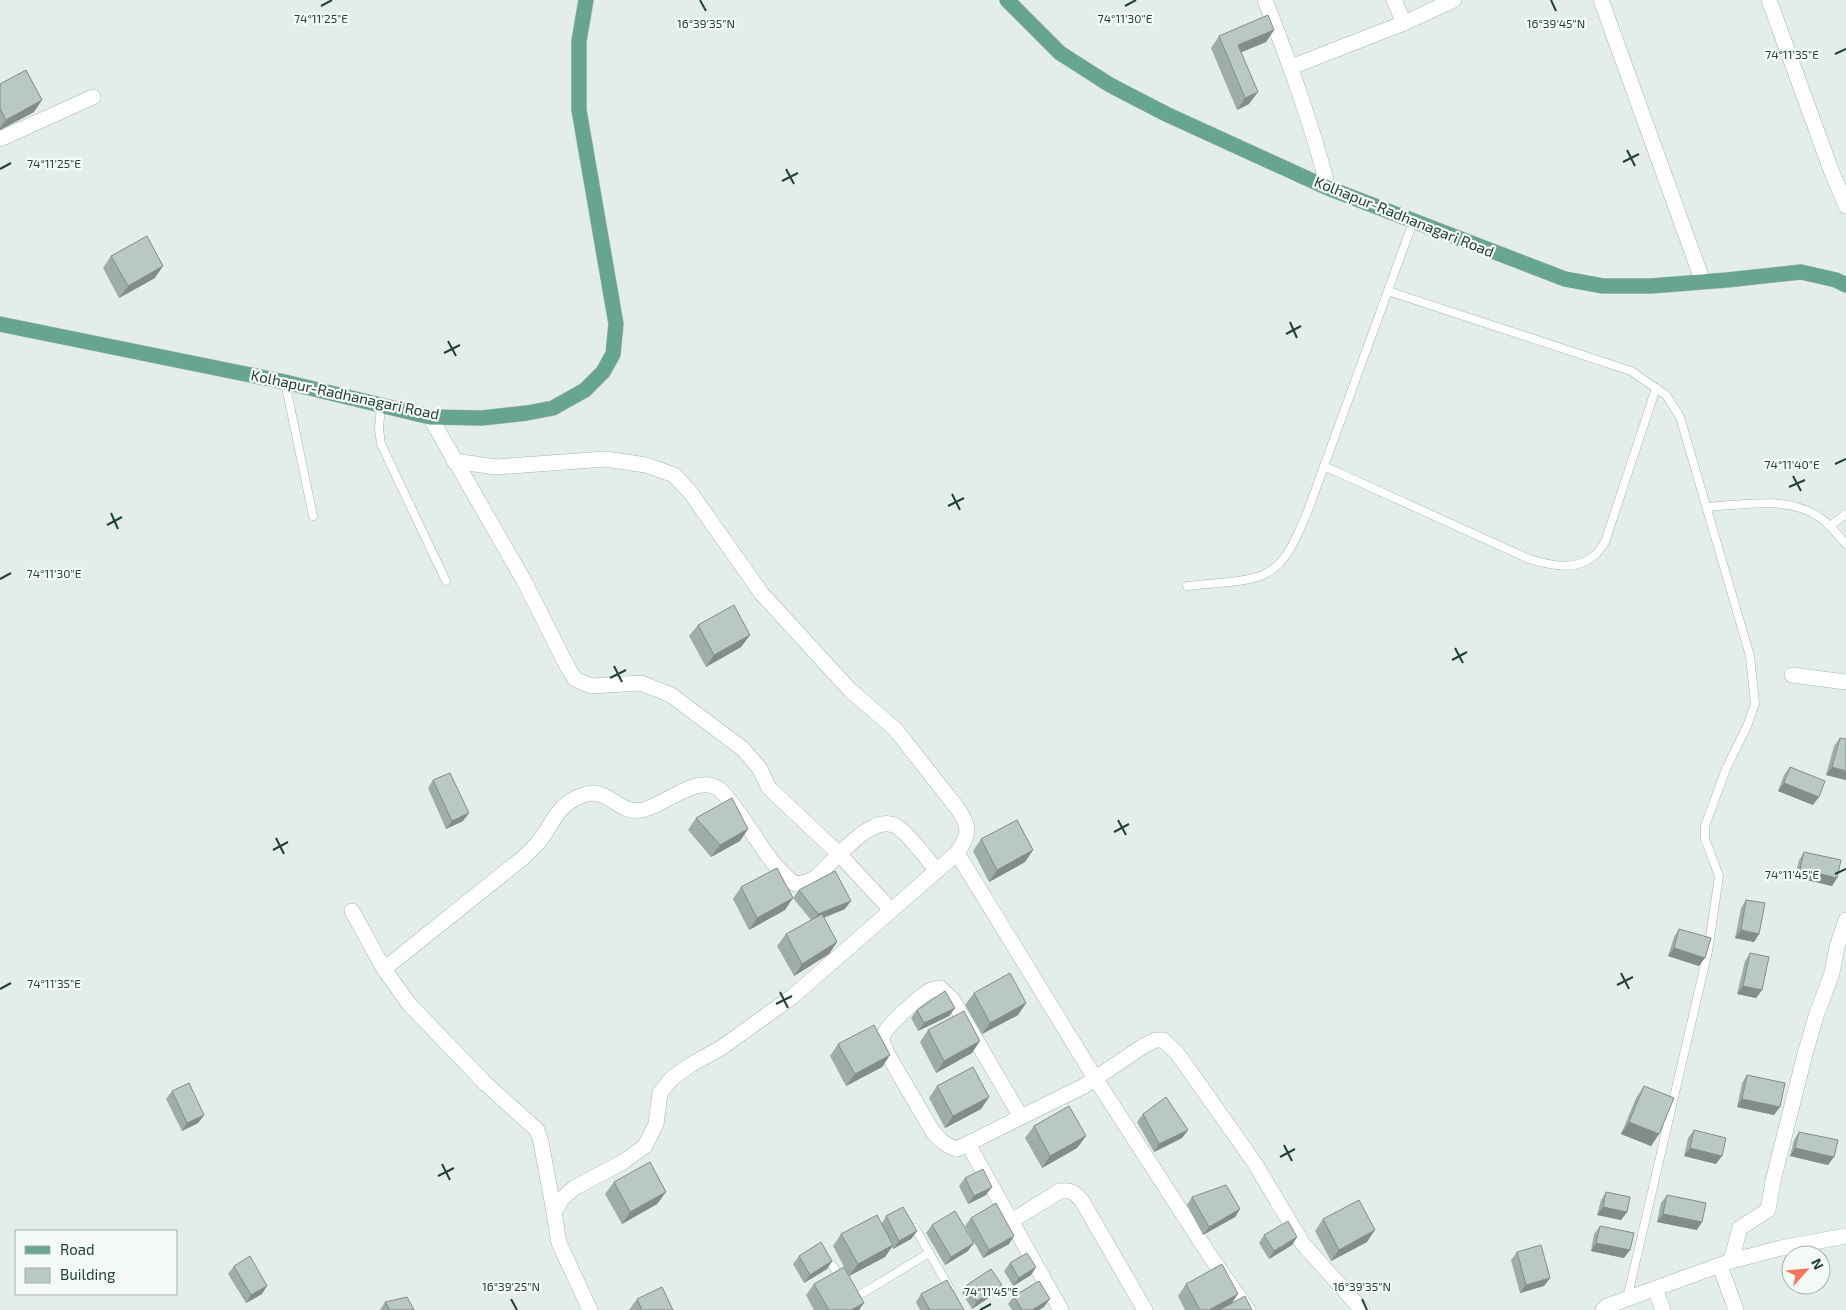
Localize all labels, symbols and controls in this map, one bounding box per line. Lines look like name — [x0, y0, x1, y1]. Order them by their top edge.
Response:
text: 74°11'25"E — [294, 11, 348, 25]
text: 74°11'30"E — [1098, 11, 1153, 25]
text: 16°39'35"N — [677, 16, 735, 30]
text: 16°39'45"N — [1527, 16, 1585, 30]
text: 74°11'35"E — [1765, 47, 1819, 61]
text: 74°11'25"E — [27, 156, 81, 170]
street label: Kolhapur-Radhanagari Road — [1312, 172, 1497, 260]
street label: Kolhapur-Radhanagari Road — [249, 365, 441, 423]
text: 74°11'40"E — [1764, 457, 1820, 471]
text: 74°11'30"E — [27, 566, 82, 580]
text: 74°11'45"E — [1765, 867, 1820, 881]
text: 74°11'35"E — [27, 976, 81, 990]
legend — [15, 1230, 178, 1295]
text: Road — [60, 1240, 95, 1258]
north arrow — [1781, 1245, 1831, 1295]
text: N — [1808, 1256, 1828, 1272]
text: Building — [60, 1265, 116, 1283]
text: 16°39'25"N — [482, 1279, 540, 1293]
text: 16°39'35"N — [1333, 1279, 1391, 1293]
text: 74°11'45"E — [964, 1284, 1019, 1298]

